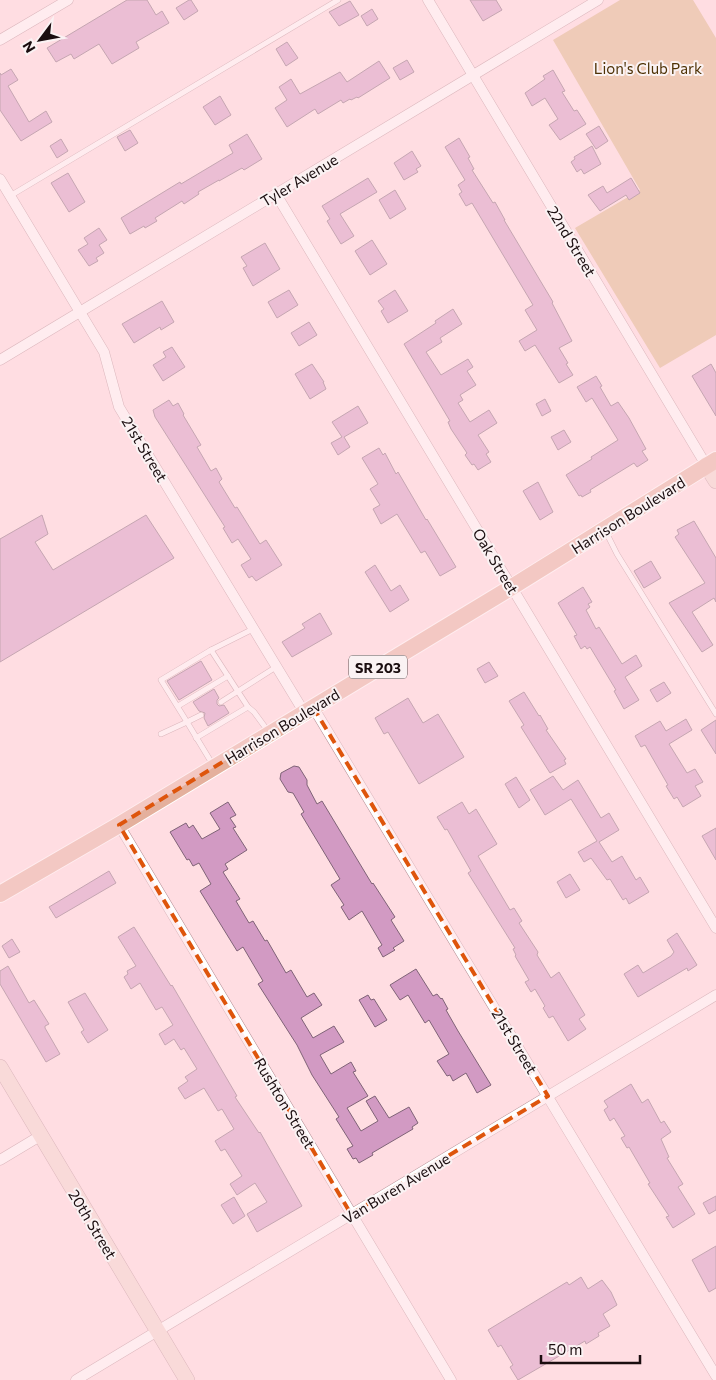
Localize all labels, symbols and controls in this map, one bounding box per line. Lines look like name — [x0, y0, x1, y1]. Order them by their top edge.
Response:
north arrow — [15, 15, 65, 65]
text: N — [19, 38, 39, 56]
park label: Lion's Club Park — [594, 59, 702, 77]
street label: Tyler Avenue — [257, 150, 341, 210]
street label: 22nd Street — [544, 202, 600, 280]
street label: 21st Street — [119, 413, 171, 485]
street label: Harrison Boulevard — [568, 473, 688, 557]
street label: Oak Street — [469, 525, 523, 597]
road number: SR 203 — [349, 656, 407, 679]
street label: Harrison Boulevard — [221, 685, 343, 767]
street label: 21st Street — [489, 1005, 541, 1077]
street label: Rushton Street — [251, 1054, 319, 1152]
street label: Van Buren Avenue — [339, 1149, 453, 1227]
street label: 20th Street — [65, 1186, 121, 1262]
scale bar — [541, 1332, 640, 1364]
text: 50 m — [548, 1340, 582, 1358]

